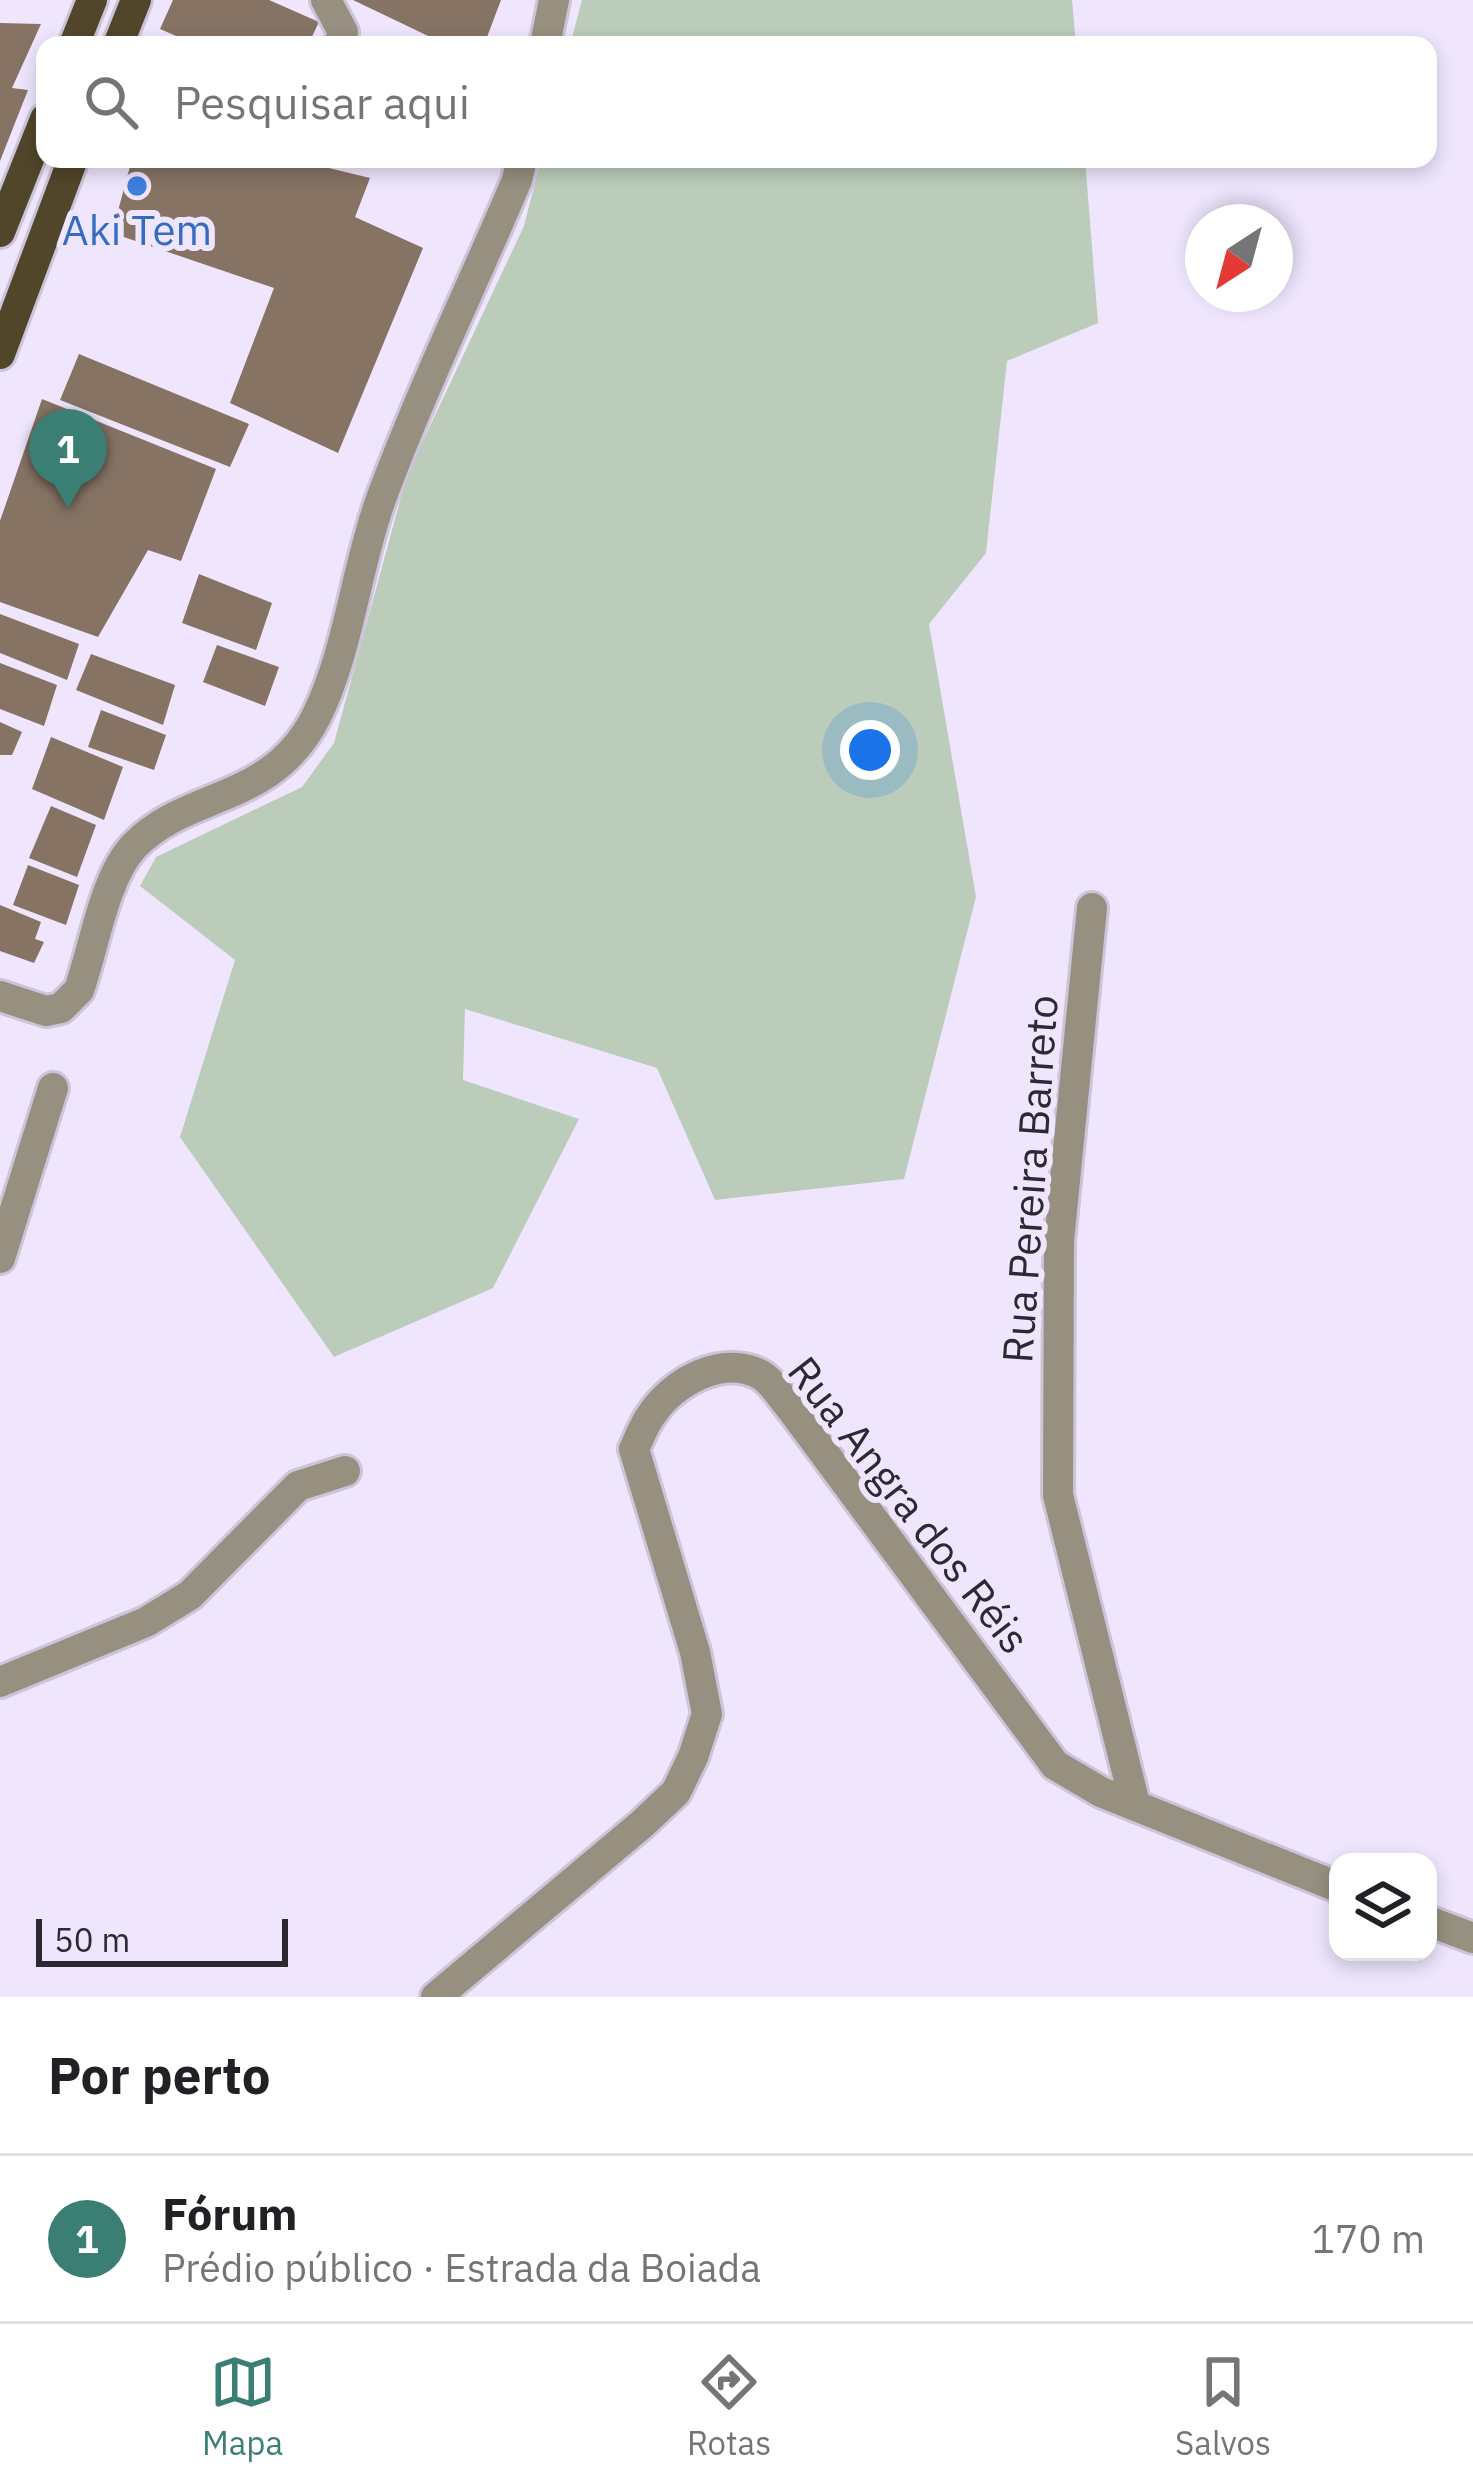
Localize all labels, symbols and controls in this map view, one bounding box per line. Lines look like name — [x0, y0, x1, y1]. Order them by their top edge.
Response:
search box — [36, 36, 1437, 168]
icon: search — [78, 69, 144, 135]
text: Pesquisar aqui — [174, 73, 470, 131]
marker: Aki Tem — [124, 173, 150, 199]
place label: Aki Tem — [62, 202, 212, 257]
north arrow — [1185, 204, 1293, 312]
pin: 1 — [29, 409, 107, 508]
your location — [840, 720, 900, 780]
street label: Rua Pereira Barreto — [989, 993, 1070, 1365]
street label: Rua Angra dos Réis — [776, 1345, 1043, 1664]
map controls — [1329, 1853, 1437, 1961]
button: layers — [1329, 1853, 1437, 1961]
scale bar — [36, 1913, 288, 1966]
text: 50 m — [54, 1918, 130, 1961]
text: Por perto — [48, 2042, 270, 2108]
text: Fórum — [162, 2184, 298, 2242]
text: 1 — [75, 2213, 99, 2264]
text: 170 m — [1312, 2213, 1425, 2264]
text: Prédio público · Estrada da Boiada — [162, 2242, 761, 2293]
tab: Mapa — [202, 2349, 283, 2464]
tab: Rotas — [687, 2349, 771, 2464]
tab: Salvos — [1175, 2349, 1271, 2464]

